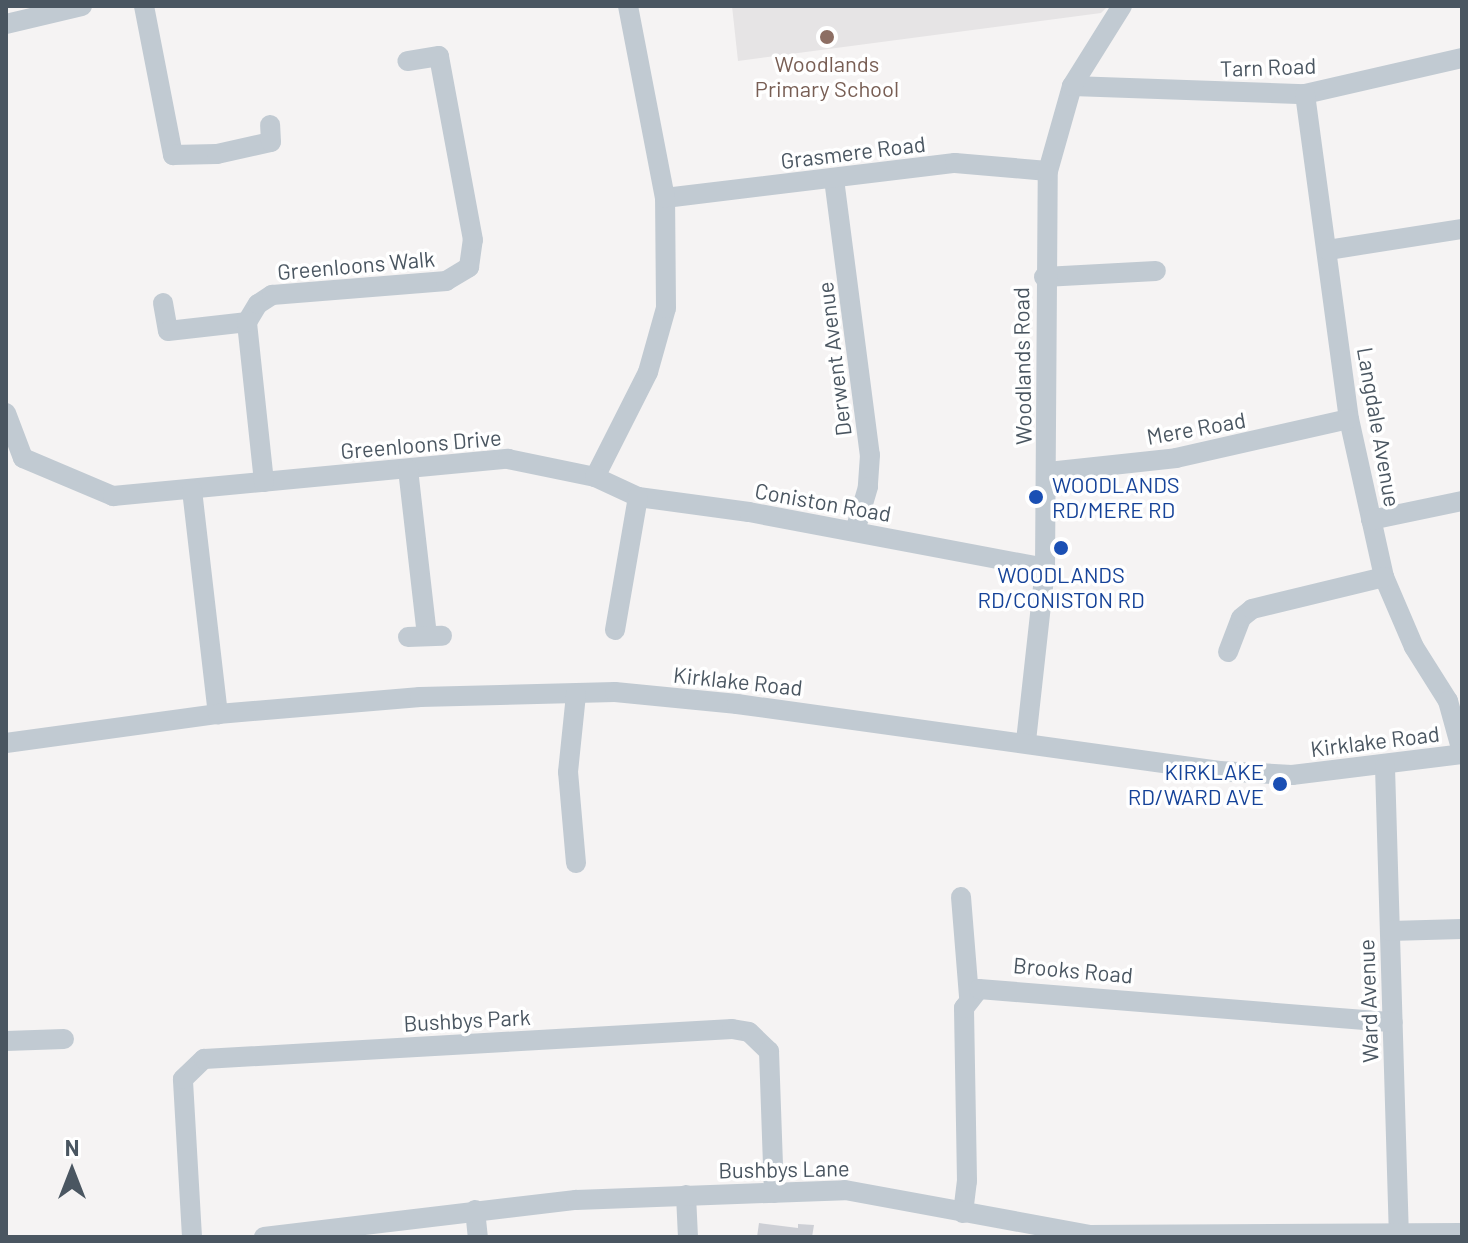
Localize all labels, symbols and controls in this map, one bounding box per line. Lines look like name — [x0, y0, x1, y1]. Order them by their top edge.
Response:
marker: Woodlands Primary School — [818, 28, 836, 46]
place label: Woodlands Primary School — [755, 50, 899, 102]
street label: Tarn Road — [1219, 52, 1317, 82]
street label: Grasmere Road — [779, 130, 927, 174]
street label: Greenloons Walk — [276, 245, 436, 285]
street label: Derwent Avenue — [811, 280, 857, 438]
street label: Woodlands Road — [1007, 287, 1037, 445]
street label: Langdale Avenue — [1352, 345, 1406, 509]
street label: Mere Road — [1144, 406, 1248, 450]
street label: Greenloons Drive — [339, 424, 503, 464]
place label: WOODLANDS RD/MERE RD — [1052, 471, 1180, 522]
street label: Coniston Road — [753, 477, 893, 527]
marker: WOODLANDS RD/MERE RD — [1027, 488, 1045, 506]
marker: WOODLANDS RD/CONISTON RD — [1052, 539, 1070, 557]
place label: WOODLANDS RD/CONISTON RD — [977, 561, 1145, 612]
street label: Kirklake Road — [672, 661, 804, 701]
street label: Kirklake Road — [1309, 720, 1441, 762]
place label: KIRKLAKE RD/WARD AVE — [1128, 758, 1264, 810]
marker: KIRKLAKE RD/WARD AVE — [1271, 775, 1289, 793]
street label: Ward Avenue — [1353, 939, 1383, 1063]
street label: Brooks Road — [1012, 952, 1134, 988]
street label: Bushbys Park — [403, 1003, 531, 1037]
north arrow — [32, 1131, 112, 1211]
text: N — [65, 1134, 79, 1160]
street label: Bushbys Lane — [718, 1155, 850, 1183]

